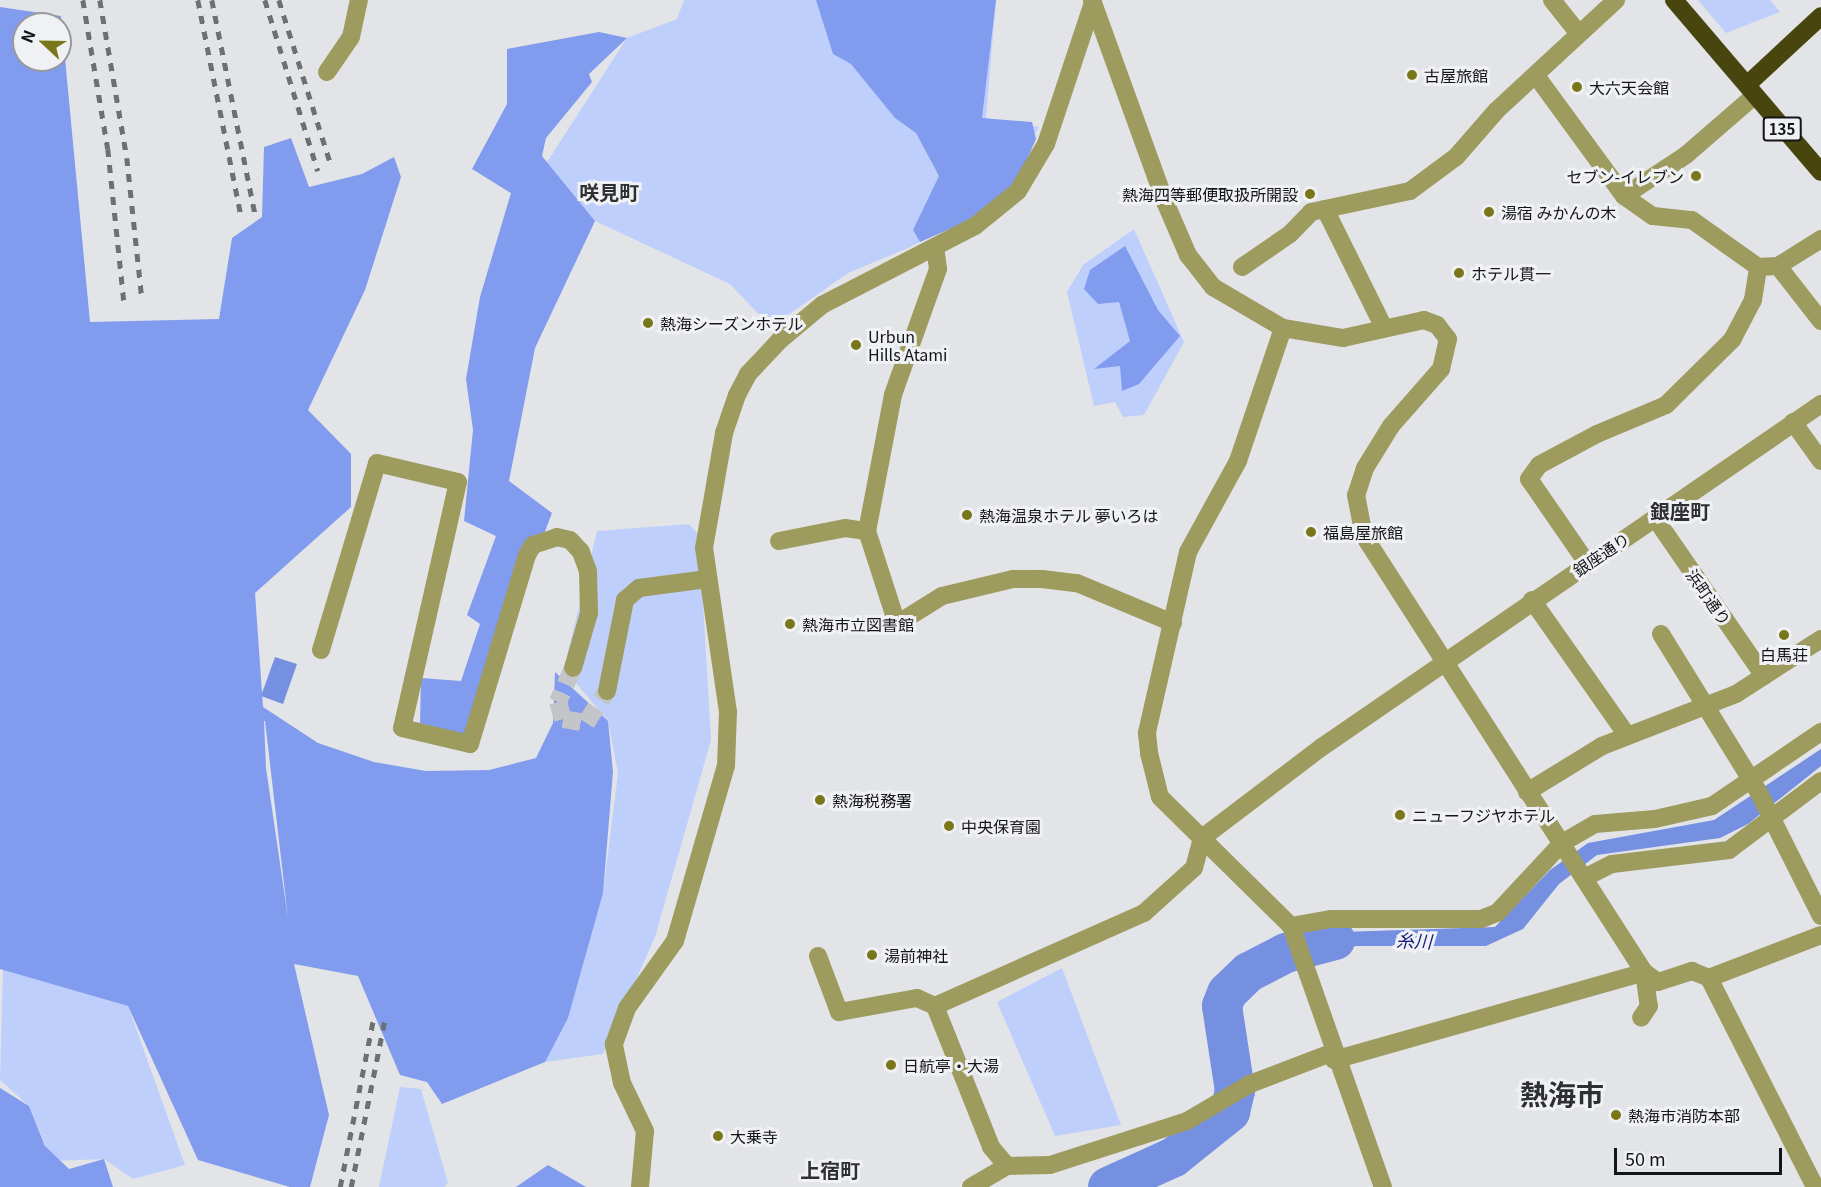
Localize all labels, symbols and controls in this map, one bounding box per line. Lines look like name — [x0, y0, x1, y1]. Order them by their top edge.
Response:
north arrow — [12, 12, 72, 72]
text: N — [14, 26, 41, 46]
place label: 古屋旅館 — [1424, 65, 1488, 85]
marker: 古屋旅館 — [1405, 68, 1419, 82]
place label: 大六天会館 — [1589, 77, 1669, 97]
marker: 大六天会館 — [1570, 80, 1584, 94]
road number: 135 — [1762, 117, 1802, 141]
place label: セブン-イレブン — [1566, 166, 1684, 186]
marker: セブン-イレブン — [1689, 169, 1703, 183]
district label: 咲見町 — [579, 179, 639, 203]
place label: 熱海四等郵便取扱所開設 — [1122, 184, 1298, 204]
marker: 熱海四等郵便取扱所開設 — [1303, 187, 1317, 201]
place label: 湯宿 みかんの木 — [1501, 202, 1617, 222]
marker: 湯宿 みかんの木 — [1482, 205, 1496, 219]
place label: ホテル貫一 — [1471, 263, 1551, 283]
marker: ホテル貫一 — [1452, 266, 1466, 280]
place label: 熱海シーズンホテル — [660, 313, 804, 333]
marker: 熱海シーズンホテル — [641, 316, 655, 330]
place label: Urbun Hills Atami — [868, 326, 947, 364]
marker: Urbun Hills Atami — [849, 338, 863, 352]
district label: 銀座町 — [1650, 498, 1710, 522]
place label: 熱海温泉ホテル 夢いろは — [979, 505, 1159, 525]
marker: 熱海温泉ホテル 夢いろは — [960, 508, 974, 522]
place label: 福島屋旅館 — [1323, 522, 1403, 542]
marker: 福島屋旅館 — [1304, 525, 1318, 539]
street label: 銀座通り — [1569, 528, 1633, 580]
street label: 浜町通り — [1683, 565, 1735, 629]
place label: 熱海市立図書館 — [802, 614, 914, 634]
marker: 熱海市立図書館 — [783, 617, 797, 631]
marker: 白馬荘 — [1777, 628, 1791, 642]
place label: 白馬荘 — [1760, 644, 1808, 664]
place label: 熱海税務署 — [832, 790, 912, 810]
marker: 熱海税務署 — [813, 793, 827, 807]
place label: ニューフジヤホテル — [1412, 805, 1556, 825]
marker: ニューフジヤホテル — [1393, 808, 1407, 822]
place label: 中央保育園 — [961, 816, 1041, 836]
marker: 中央保育園 — [942, 819, 956, 833]
water label: 糸川 — [1396, 929, 1432, 951]
place label: 湯前神社 — [884, 945, 948, 965]
marker: 湯前神社 — [865, 948, 879, 962]
place label: 日航亭・大湯 — [903, 1055, 999, 1075]
marker: 日航亭・大湯 — [884, 1058, 898, 1072]
district label: 熱海市 — [1520, 1076, 1604, 1110]
place label: 熱海市消防本部 — [1628, 1105, 1740, 1125]
marker: 熱海市消防本部 — [1609, 1108, 1623, 1122]
place label: 大乗寺 — [730, 1126, 778, 1146]
marker: 大乗寺 — [711, 1129, 725, 1143]
scale bar — [1617, 1136, 1785, 1174]
text: 50 m — [1625, 1145, 1666, 1171]
district label: 上宿町 — [800, 1157, 860, 1181]

